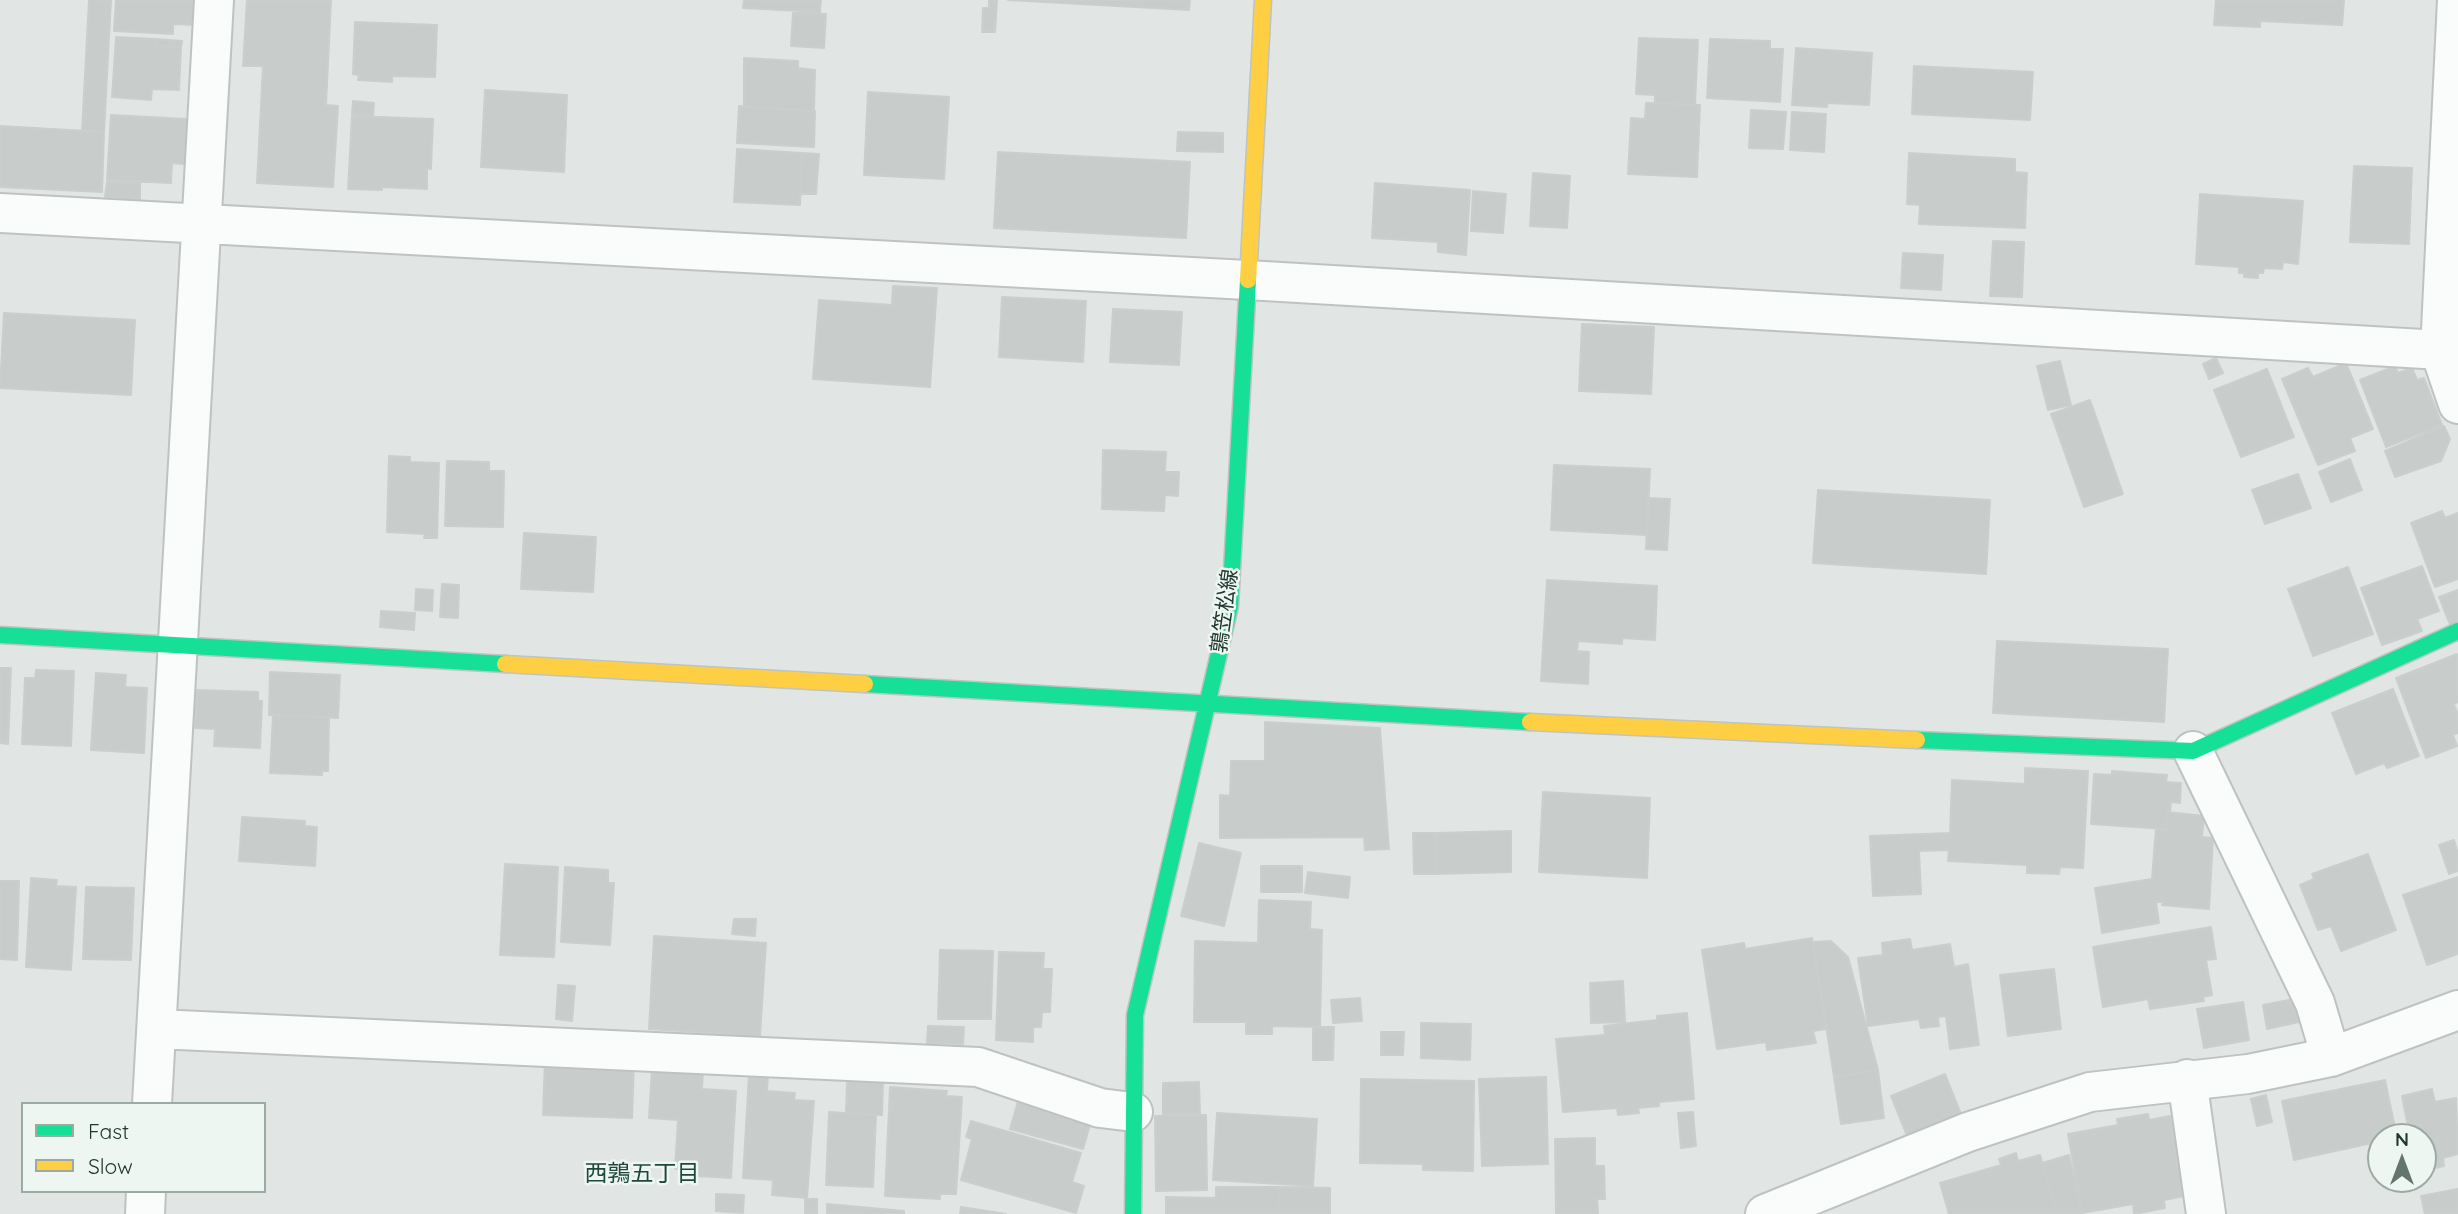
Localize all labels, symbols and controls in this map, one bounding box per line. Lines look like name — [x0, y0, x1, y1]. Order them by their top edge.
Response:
street label: 鶉笠松線 — [1207, 568, 1243, 654]
legend — [21, 1102, 266, 1193]
text: Fast — [88, 1118, 129, 1144]
north arrow — [2367, 1123, 2437, 1193]
text: N — [2395, 1127, 2409, 1151]
text: Slow — [88, 1153, 133, 1179]
district label: 西鶉五丁目 — [585, 1160, 699, 1188]

